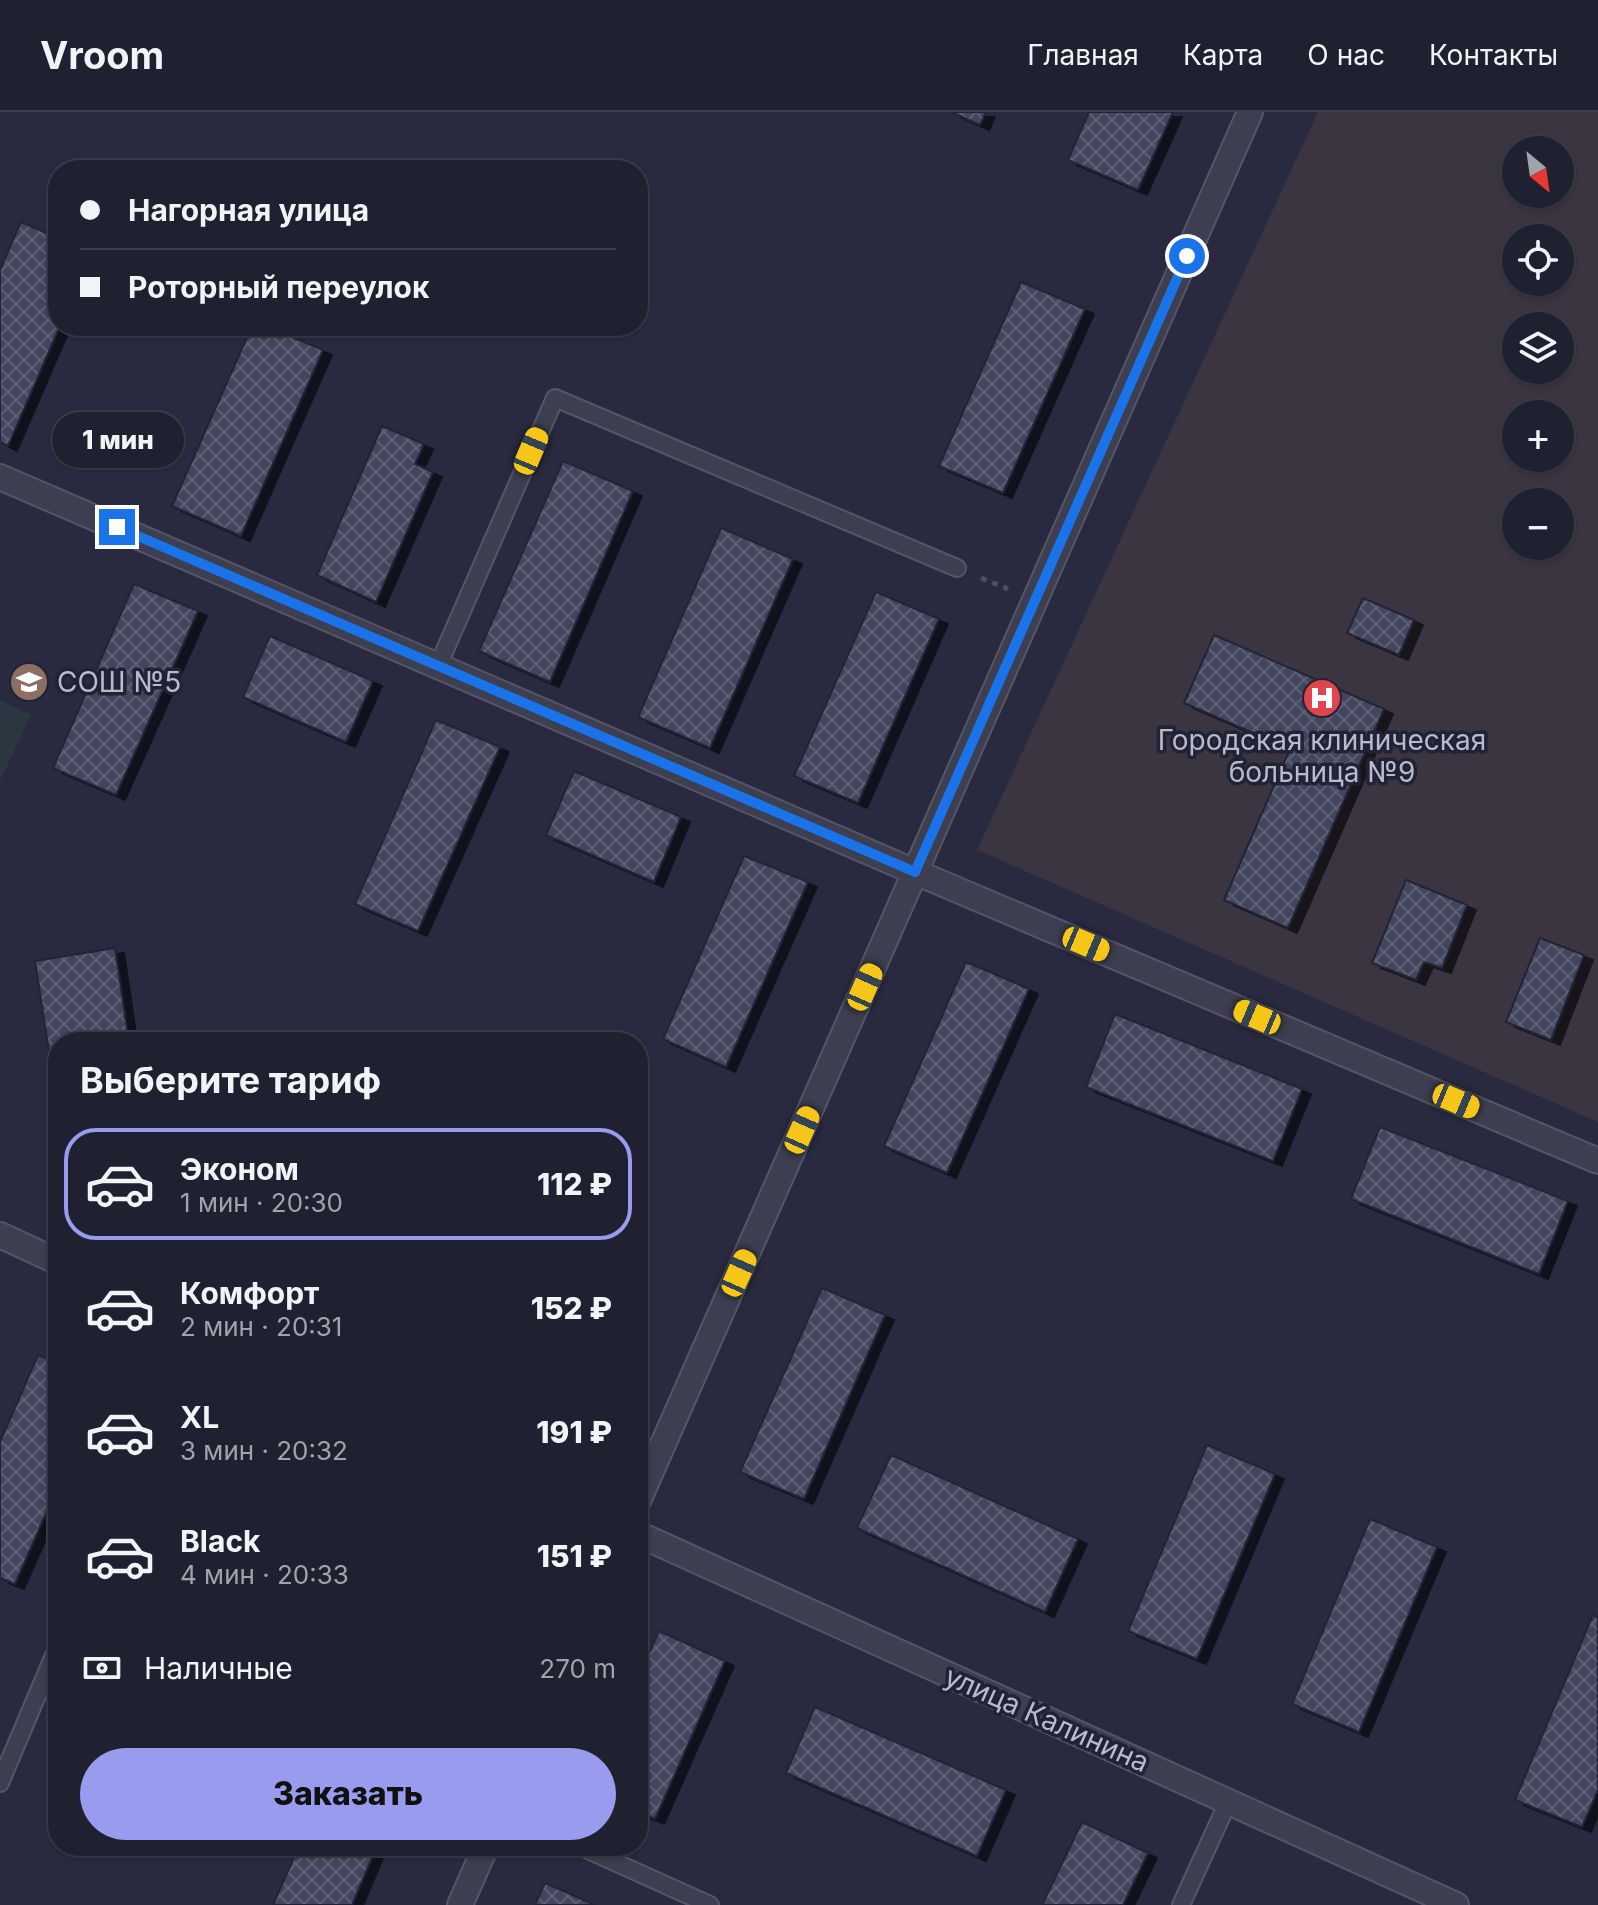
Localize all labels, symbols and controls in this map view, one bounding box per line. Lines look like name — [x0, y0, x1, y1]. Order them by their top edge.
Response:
text: Vroom — [40, 32, 164, 78]
text: Главная — [1027, 38, 1139, 72]
text: Карта — [1183, 38, 1263, 72]
text: О нас — [1307, 38, 1385, 72]
text: Контакты — [1429, 38, 1558, 72]
north arrow — [1502, 136, 1574, 208]
map controls — [1502, 136, 1574, 560]
text: Нагорная улица — [128, 192, 369, 228]
button: locate — [1502, 224, 1574, 296]
route start — [1169, 238, 1205, 274]
text: Роторный переулок — [128, 269, 429, 305]
button: layers — [1502, 312, 1574, 384]
button: + — [1502, 400, 1574, 472]
callout: 1 мин — [51, 411, 183, 467]
text: 1 мин — [82, 424, 154, 455]
car — [511, 424, 551, 478]
button: − — [1502, 488, 1574, 560]
route end — [99, 509, 135, 545]
school or university icon: СОШ №5 — [8, 661, 50, 703]
place label: СОШ №5 — [57, 665, 181, 699]
hospital icon: Городская клиническая больница №9 — [1301, 677, 1343, 719]
place label: Городская клиническая больница №9 — [1158, 723, 1486, 789]
car — [1059, 924, 1113, 964]
car — [844, 960, 886, 1014]
car — [1230, 997, 1284, 1037]
text: Выберите тариф — [80, 1058, 381, 1102]
car — [1429, 1081, 1483, 1121]
car — [781, 1103, 823, 1157]
icon: car — [84, 1148, 156, 1220]
text: Эконом — [180, 1151, 299, 1187]
text: 112 ₽ — [537, 1166, 612, 1202]
text: 1 мин · 20:30 — [180, 1187, 343, 1218]
car — [718, 1246, 760, 1300]
icon: car — [84, 1272, 156, 1344]
text: Комфорт — [180, 1275, 319, 1311]
text: 152 ₽ — [531, 1290, 612, 1326]
text: 2 мин · 20:31 — [180, 1311, 342, 1342]
icon: car — [84, 1396, 156, 1468]
text: XL — [180, 1399, 219, 1435]
text: 191 ₽ — [536, 1414, 612, 1450]
text: 3 мин · 20:32 — [180, 1435, 348, 1466]
icon: car — [84, 1520, 156, 1592]
text: Black — [180, 1523, 260, 1559]
text: 151 ₽ — [537, 1538, 612, 1574]
text: 4 мин · 20:33 — [180, 1559, 349, 1590]
icon: cash — [80, 1646, 124, 1690]
text: Наличные — [144, 1650, 293, 1686]
text: 270 m — [539, 1653, 616, 1684]
street label: улица Калинина — [940, 1659, 1154, 1779]
button: Заказать — [80, 1748, 616, 1840]

